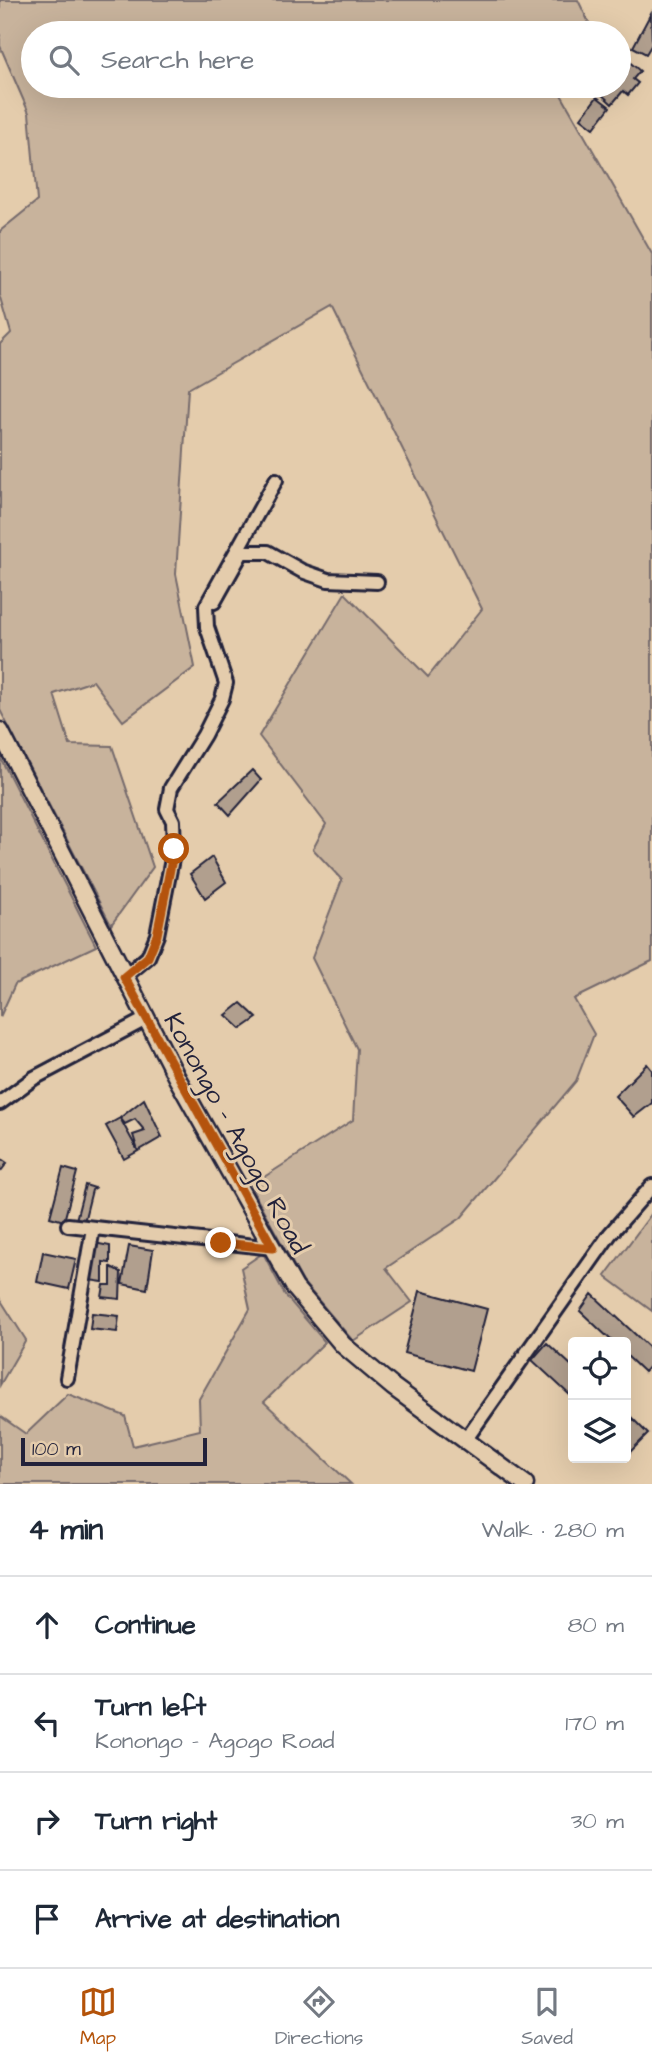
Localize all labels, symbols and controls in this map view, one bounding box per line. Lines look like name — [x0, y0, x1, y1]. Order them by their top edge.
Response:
search box — [21, 21, 631, 98]
icon: search — [45, 41, 83, 79]
text: Search here — [101, 42, 254, 78]
route start — [158, 833, 189, 864]
street label: Konongo - Agogo Road — [153, 1006, 318, 1262]
route end — [205, 1227, 236, 1258]
map controls — [568, 1337, 631, 1463]
button: locate — [568, 1337, 631, 1400]
button: layers — [568, 1400, 631, 1463]
scale bar — [21, 1435, 206, 1467]
text: 100 m — [32, 1436, 81, 1463]
text: 4 min — [28, 1509, 103, 1551]
text: Walk · 280 m — [482, 1514, 624, 1546]
icon: ahead — [28, 1606, 66, 1644]
text: Continue — [95, 1607, 196, 1643]
text: 80 m — [567, 1609, 624, 1641]
text: Turn left — [95, 1689, 206, 1725]
icon: left — [28, 1704, 66, 1742]
text: 170 m — [565, 1707, 624, 1739]
text: Konongo - Agogo Road — [95, 1725, 335, 1757]
icon: right — [28, 1802, 66, 1840]
text: Turn right — [95, 1803, 217, 1839]
text: 30 m — [571, 1805, 624, 1837]
icon: arrive — [28, 1900, 66, 1938]
text: Arrive at destination — [95, 1901, 340, 1937]
tab: Map — [79, 1983, 117, 2052]
tab: Directions — [275, 1983, 363, 2052]
tab: Saved — [521, 1983, 573, 2052]

